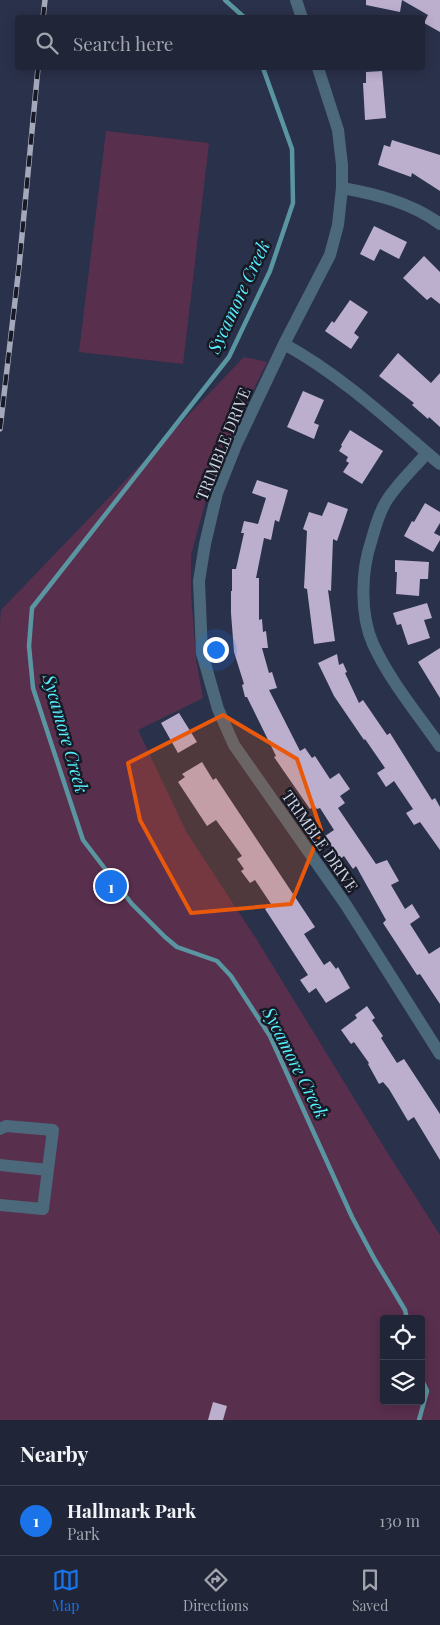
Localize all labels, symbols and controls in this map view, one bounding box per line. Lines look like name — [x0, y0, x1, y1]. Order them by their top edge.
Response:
search box — [15, 15, 425, 70]
icon: search — [33, 29, 61, 57]
text: Search here — [73, 30, 173, 56]
water label: Sycamore Creek — [201, 236, 275, 358]
street label: TRIMBLE DRIVE — [190, 384, 255, 503]
your location — [203, 637, 229, 663]
water label: Sycamore Creek — [37, 671, 94, 796]
street label: TRIMBLE DRIVE — [277, 786, 363, 896]
pin: 1 — [95, 867, 127, 905]
water label: Sycamore Creek — [257, 1002, 334, 1123]
map controls — [380, 1315, 425, 1405]
button: locate — [380, 1315, 425, 1360]
button: layers — [380, 1360, 425, 1405]
text: Nearby — [20, 1439, 89, 1467]
text: Hallmark Park — [67, 1497, 196, 1523]
text: 1 — [33, 1510, 39, 1531]
text: 130 m — [379, 1510, 420, 1531]
text: Park — [67, 1523, 100, 1544]
tab: Map — [52, 1566, 80, 1615]
tab: Directions — [183, 1566, 249, 1615]
tab: Saved — [352, 1566, 388, 1615]

